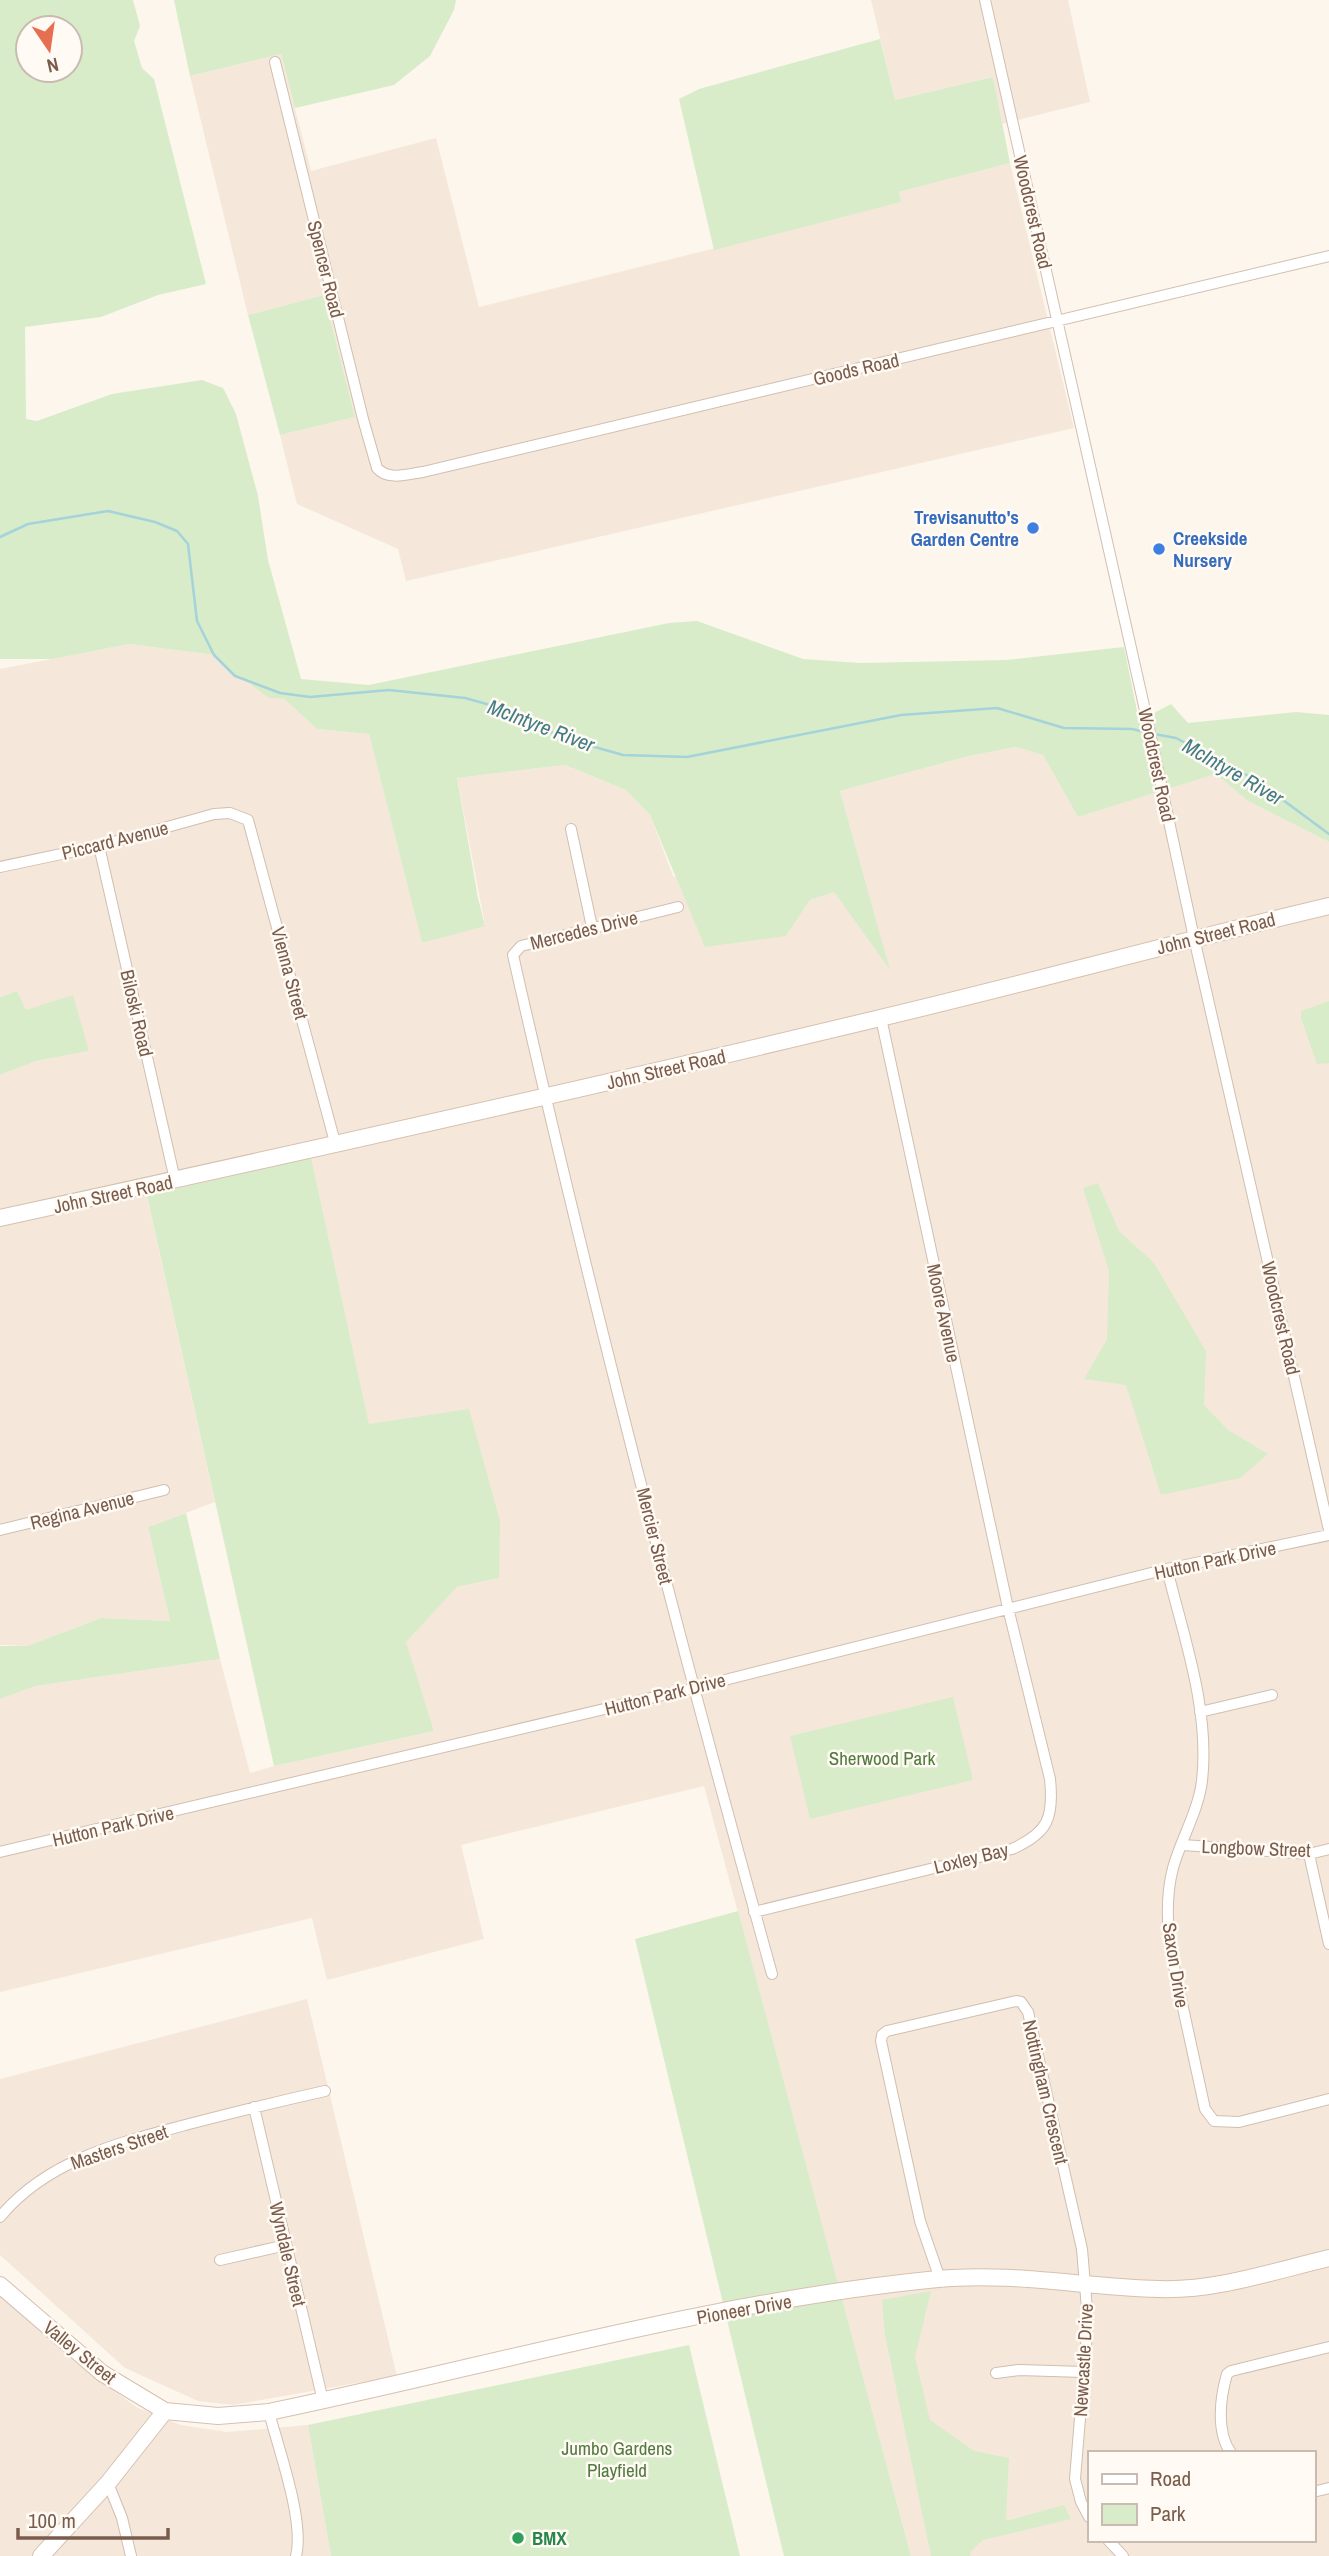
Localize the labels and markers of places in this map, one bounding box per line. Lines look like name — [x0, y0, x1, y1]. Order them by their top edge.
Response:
place label: Trevisanutto's Garden Centre — [911, 504, 1019, 552]
marker: Trevisanutto's Garden Centre — [1025, 520, 1041, 536]
place label: Creekside Nursery — [1173, 525, 1248, 573]
marker: Creekside Nursery — [1151, 541, 1167, 557]
place label: BMX — [532, 2525, 567, 2551]
marker: BMX — [510, 2530, 526, 2546]

